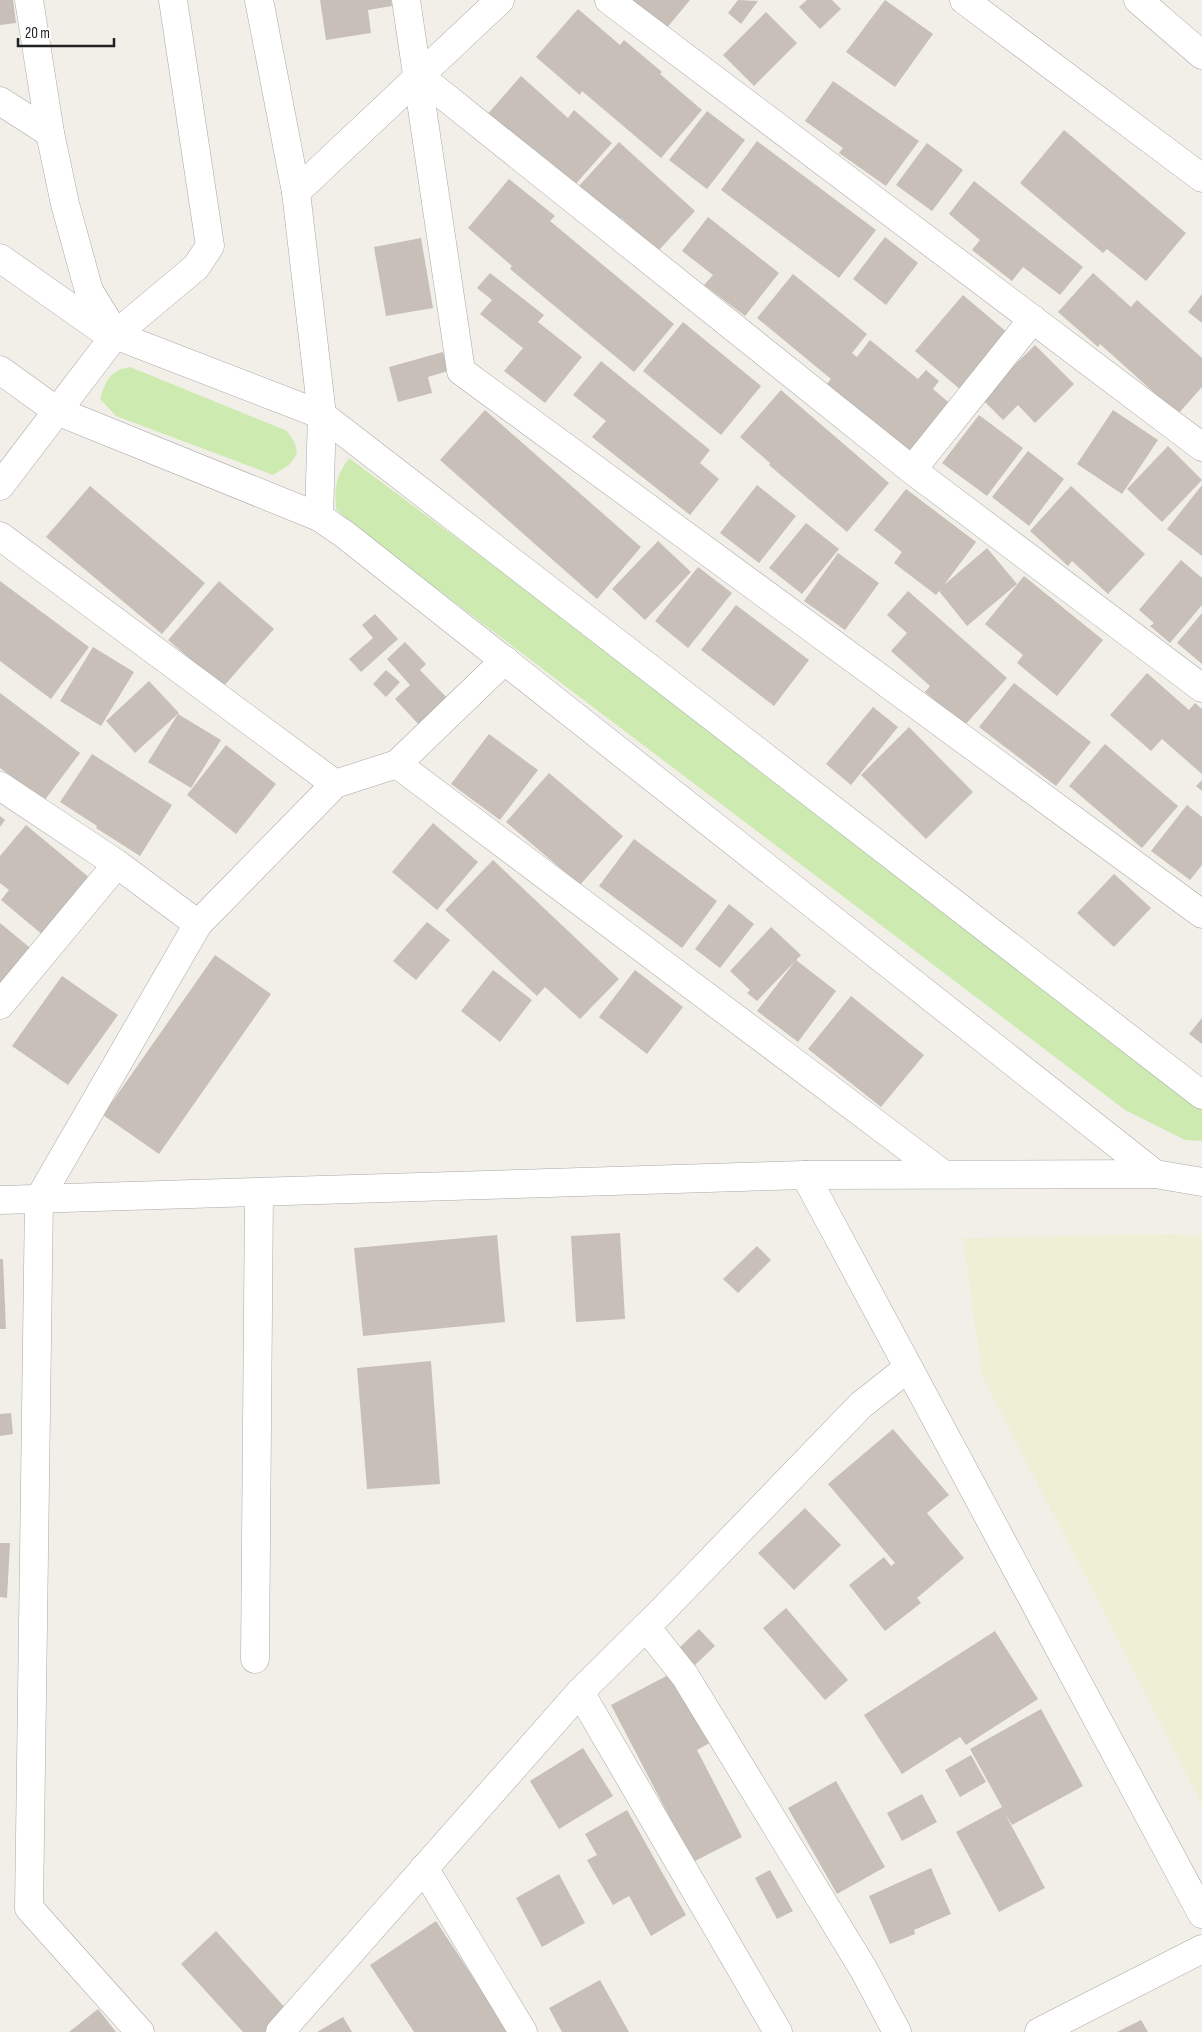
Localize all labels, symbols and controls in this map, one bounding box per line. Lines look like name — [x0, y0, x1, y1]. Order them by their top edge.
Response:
scale bar — [18, 15, 114, 47]
text: 20 m — [25, 24, 50, 43]

